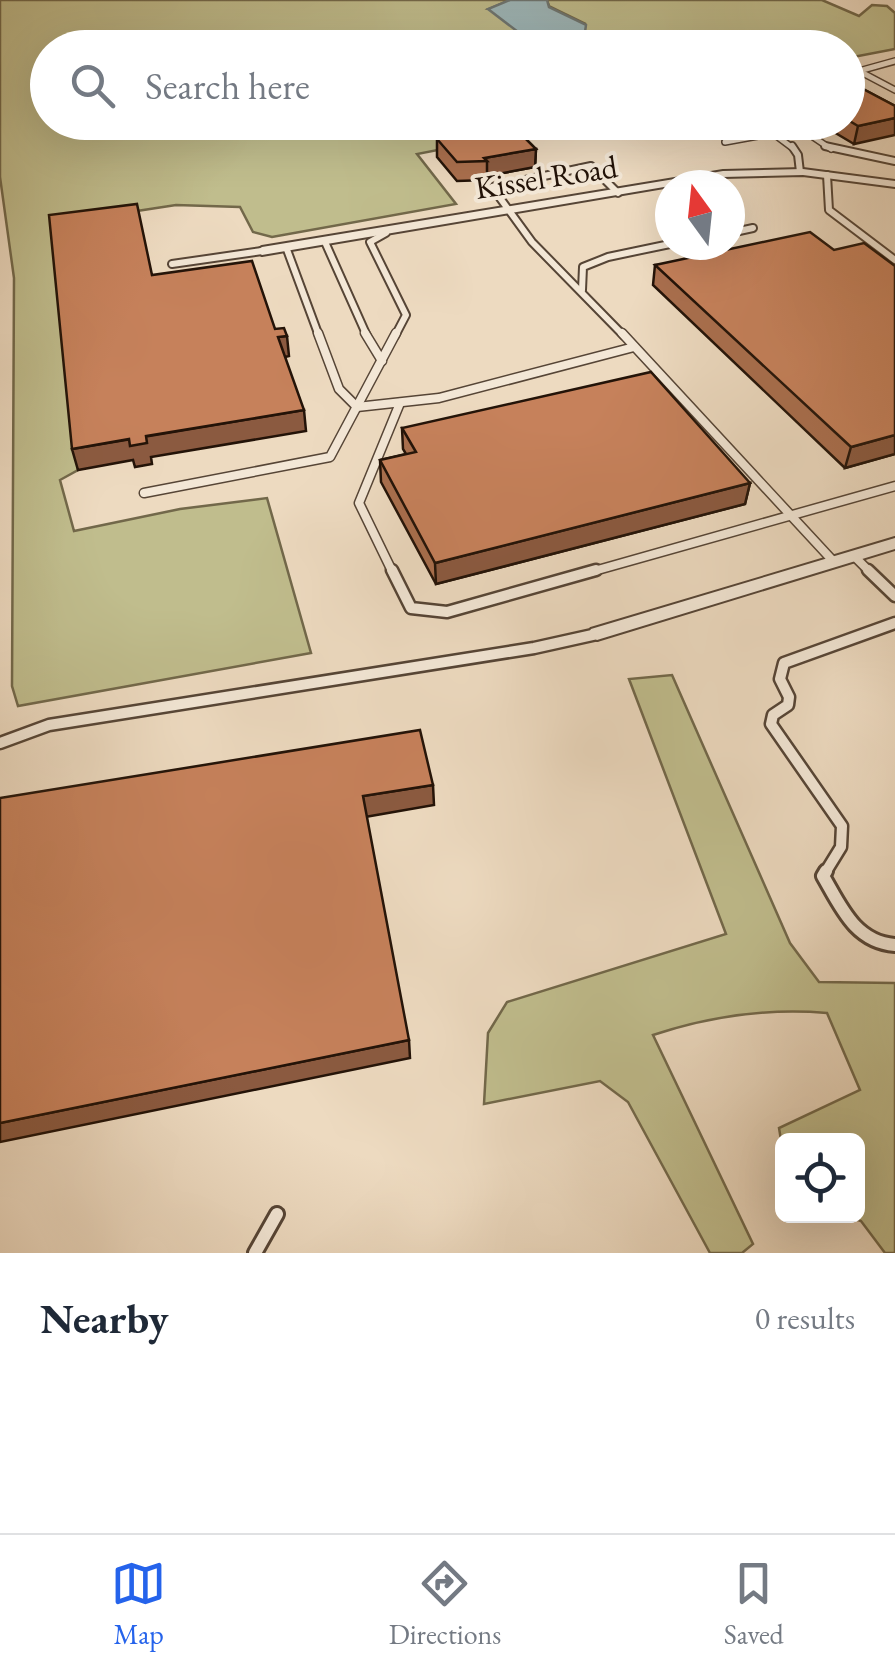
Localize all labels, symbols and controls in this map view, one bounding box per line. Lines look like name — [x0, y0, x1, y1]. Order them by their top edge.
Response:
search box — [30, 30, 865, 140]
icon: search — [65, 58, 120, 113]
text: Search here — [145, 61, 310, 110]
street label: Kissel Road — [472, 145, 621, 209]
north arrow — [655, 170, 745, 260]
map controls — [775, 1133, 865, 1223]
button: locate — [775, 1133, 865, 1223]
text: Nearby — [40, 1291, 169, 1346]
text: 0 results — [755, 1297, 855, 1339]
tab: Map — [111, 1556, 166, 1652]
tab: Directions — [389, 1556, 501, 1652]
tab: Saved — [724, 1556, 784, 1652]

